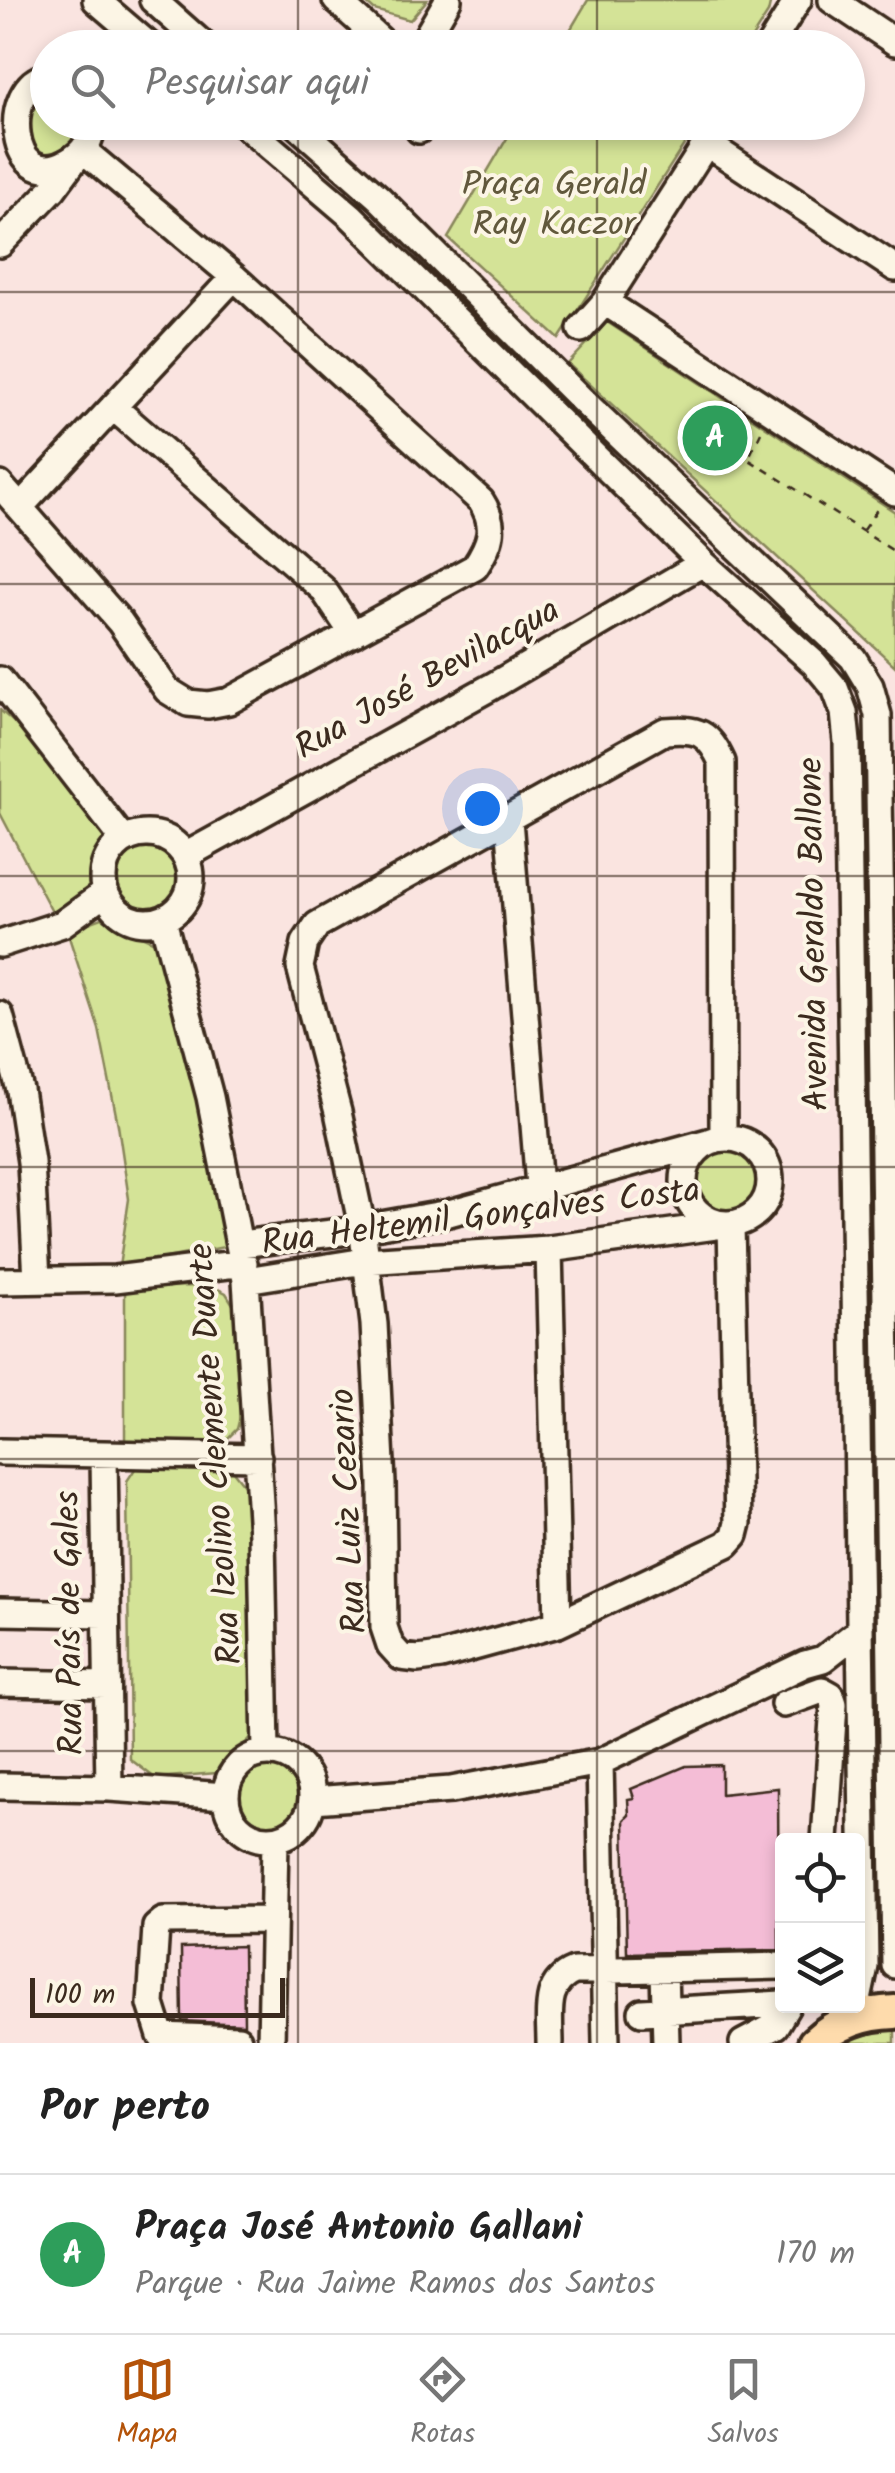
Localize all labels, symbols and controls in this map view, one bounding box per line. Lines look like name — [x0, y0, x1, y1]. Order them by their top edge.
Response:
search box — [30, 30, 865, 140]
text: Pesquisar aqui — [145, 55, 369, 115]
icon: search — [65, 58, 120, 113]
park label: Praça Gerald Ray Kaczor — [462, 158, 648, 254]
pin: A — [682, 400, 748, 476]
street label: Rua José Bevilacqua — [285, 584, 571, 776]
street label: Avenida Geraldo Ballone — [784, 756, 846, 1111]
your location — [457, 783, 508, 834]
street label: Rua Heltemil Gonçalves Costa — [259, 1163, 703, 1273]
street label: Rua Izolino Clemente Duarte — [174, 1241, 260, 1667]
street label: Rua Luiz Cezario — [316, 1387, 384, 1635]
street label: Rua País de Gales — [41, 1490, 101, 1756]
map controls — [775, 1833, 865, 2013]
button: locate — [775, 1833, 865, 1923]
button: layers — [775, 1923, 865, 2013]
scale bar — [30, 1973, 285, 2018]
text: 100 m — [45, 1973, 115, 2018]
text: Por perto — [40, 2075, 210, 2142]
text: Praça José Antonio Gallani — [135, 2199, 582, 2259]
text: A — [62, 2229, 83, 2280]
text: 170 m — [776, 2229, 855, 2280]
text: Parque · Rua Jaime Ramos dos Santos — [135, 2259, 655, 2310]
tab: Mapa — [116, 2352, 178, 2457]
tab: Rotas — [410, 2352, 475, 2457]
tab: Salvos — [708, 2352, 779, 2457]

